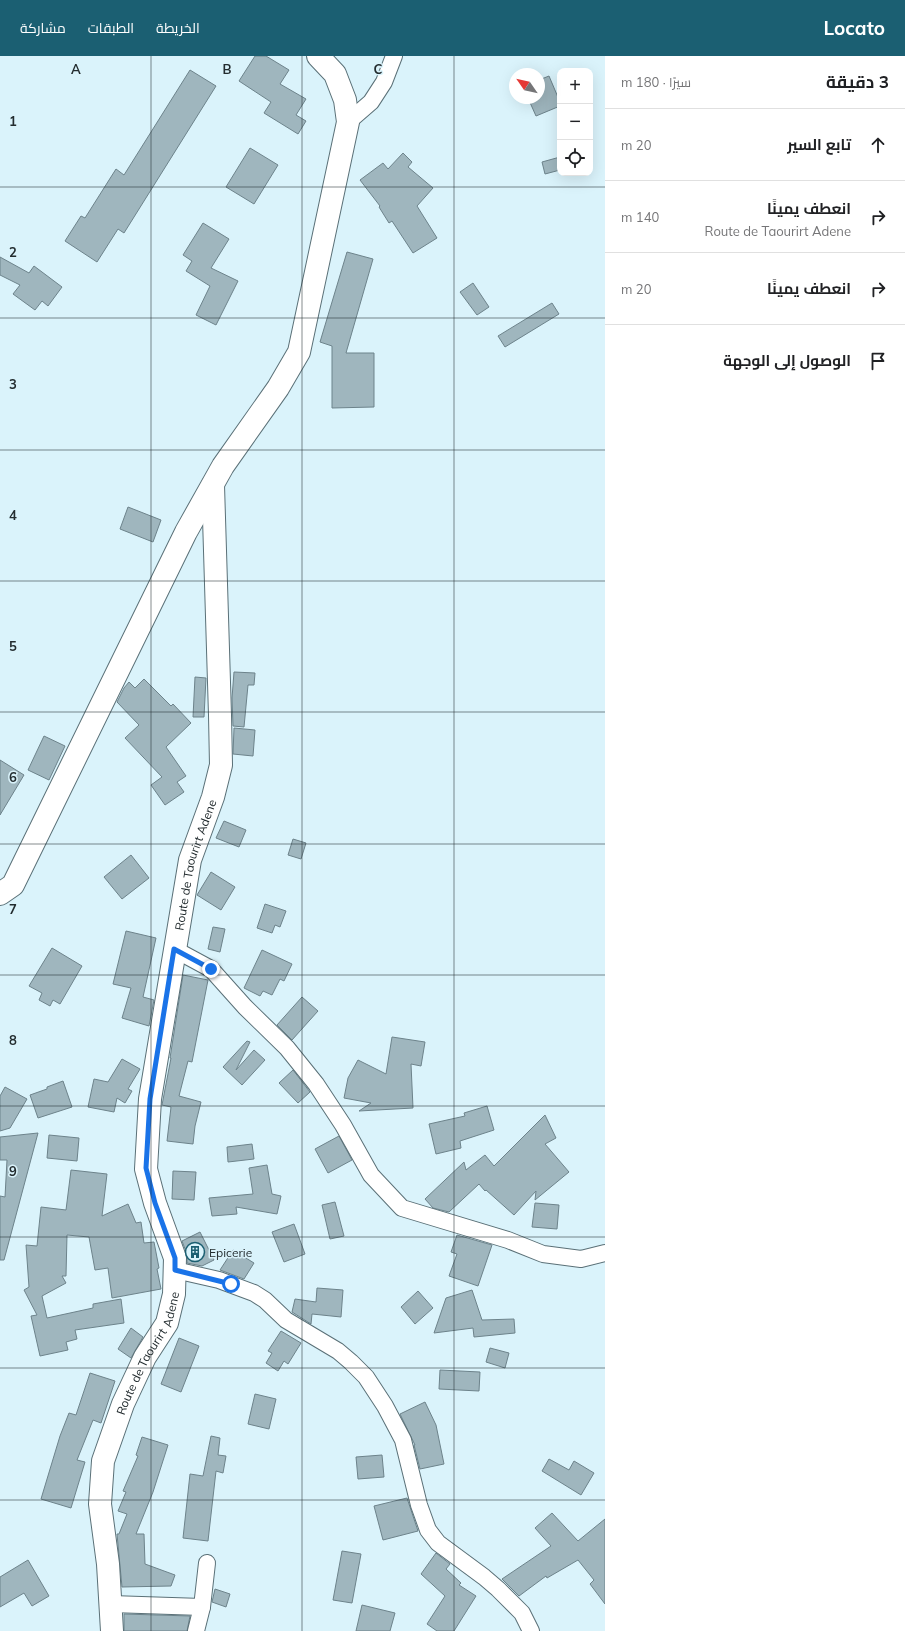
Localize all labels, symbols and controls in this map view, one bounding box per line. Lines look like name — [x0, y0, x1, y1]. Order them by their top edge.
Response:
text: Locato — [824, 16, 885, 40]
text: مشاركة — [20, 19, 66, 37]
text: الطبقات — [88, 19, 134, 37]
text: الخريطة — [156, 19, 200, 37]
text: A — [71, 61, 81, 77]
text: B — [223, 61, 232, 77]
text: C — [374, 61, 383, 77]
north arrow — [509, 68, 545, 104]
map controls — [557, 68, 593, 176]
button: + — [557, 68, 593, 104]
text: 3 دقيقة — [826, 71, 889, 92]
text: سيرًا · 180 m — [621, 74, 691, 90]
button: − — [557, 104, 593, 140]
text: 1 — [9, 113, 17, 129]
icon: ahead — [867, 134, 889, 156]
text: تابع السير — [787, 135, 851, 154]
text: 20 m — [621, 137, 651, 153]
button: locate — [557, 140, 593, 176]
text: انعطف يمينًا — [767, 199, 851, 218]
icon: right — [867, 206, 889, 228]
text: 140 m — [621, 209, 659, 225]
text: Route de Taourirt Adene — [705, 223, 851, 239]
text: 2 — [9, 244, 17, 260]
icon: right — [867, 278, 889, 300]
text: انعطف يمينًا — [767, 279, 851, 298]
text: 20 m — [621, 281, 651, 297]
icon: arrive — [867, 350, 889, 372]
text: الوصول إلى الوجهة — [723, 351, 851, 370]
text: 3 — [9, 376, 17, 392]
text: 4 — [9, 507, 17, 523]
text: 5 — [9, 638, 17, 654]
text: 6 — [9, 769, 17, 785]
street label: Route de Taourirt Adene — [171, 797, 219, 931]
text: 7 — [9, 901, 17, 917]
route end — [202, 960, 220, 978]
text: 8 — [9, 1032, 17, 1048]
text: 9 — [9, 1163, 17, 1179]
building icon: Epicerie — [184, 1241, 206, 1263]
place label: Epicerie — [209, 1245, 252, 1260]
route start — [222, 1275, 240, 1293]
street label: Route de Taourirt Adene — [112, 1290, 182, 1417]

